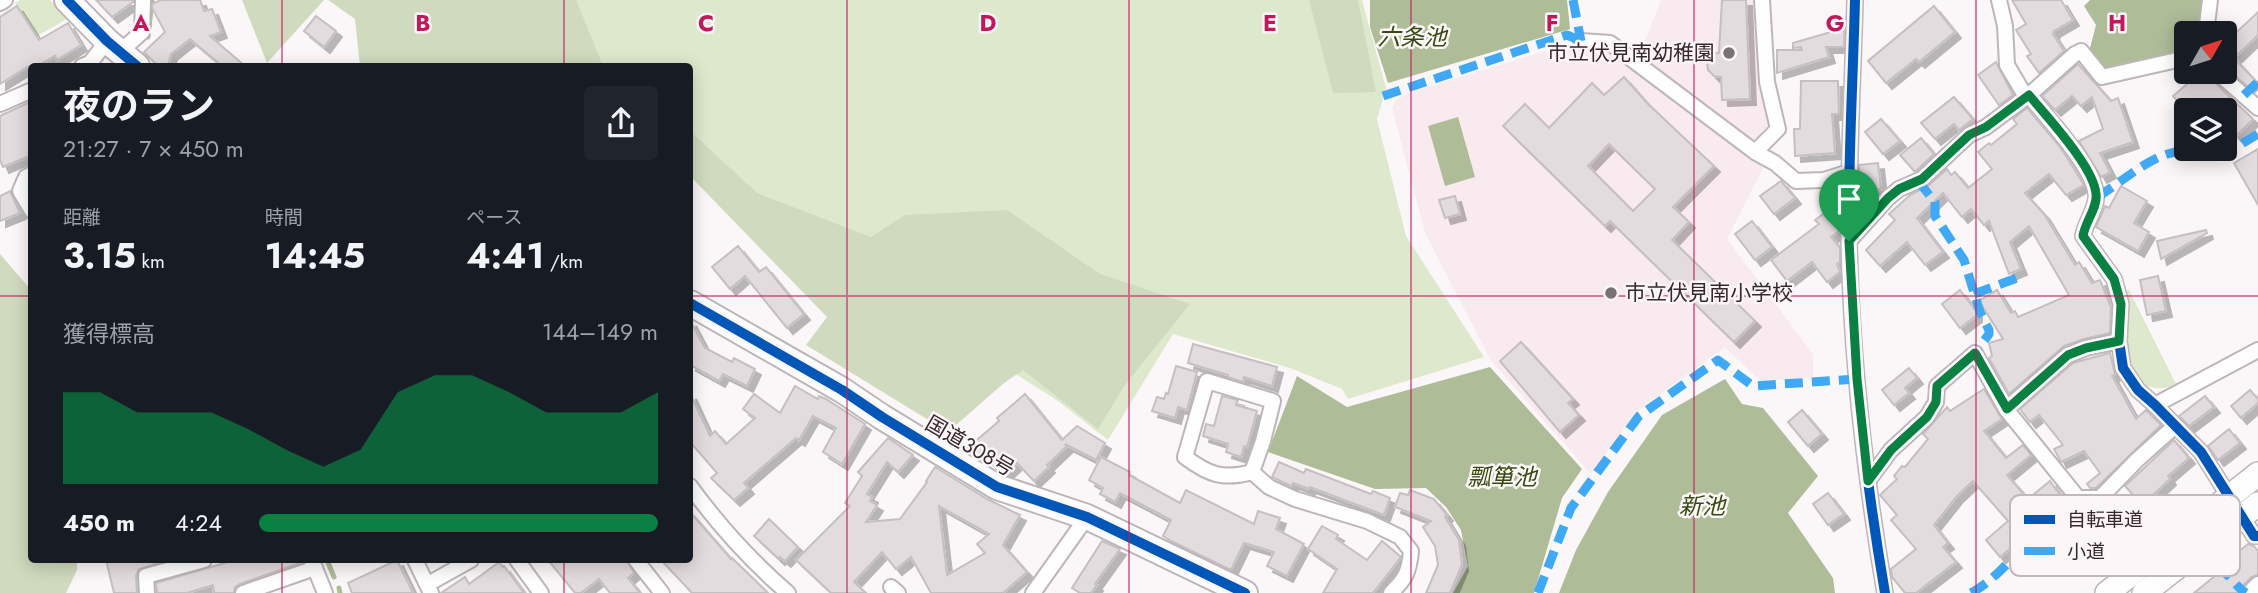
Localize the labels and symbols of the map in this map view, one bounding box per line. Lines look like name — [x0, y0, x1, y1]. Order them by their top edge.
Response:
text: A — [132, 6, 150, 40]
text: B — [415, 6, 431, 40]
text: C — [698, 6, 714, 40]
text: D — [980, 6, 997, 40]
text: E — [1263, 6, 1277, 40]
text: F — [1546, 6, 1558, 40]
text: G — [1826, 6, 1844, 40]
text: H — [2108, 6, 2126, 40]
water label: 六条池 — [1378, 20, 1449, 54]
north arrow — [2174, 21, 2236, 84]
place label: 市立伏見南幼稚園 — [1547, 38, 1715, 68]
marker: 市立伏見南幼稚園 — [1721, 45, 1737, 61]
pin — [1819, 169, 1879, 241]
place label: 市立伏見南小学校 — [1625, 278, 1793, 308]
marker: 市立伏見南小学校 — [1603, 285, 1619, 301]
street label: 国道308号 — [920, 408, 1020, 484]
water label: 瓢箪池 — [1468, 460, 1539, 494]
water label: 新池 — [1679, 489, 1727, 523]
legend — [2010, 495, 2240, 576]
text: 自転車道 — [2067, 506, 2143, 533]
text: 小道 — [2067, 538, 2105, 565]

